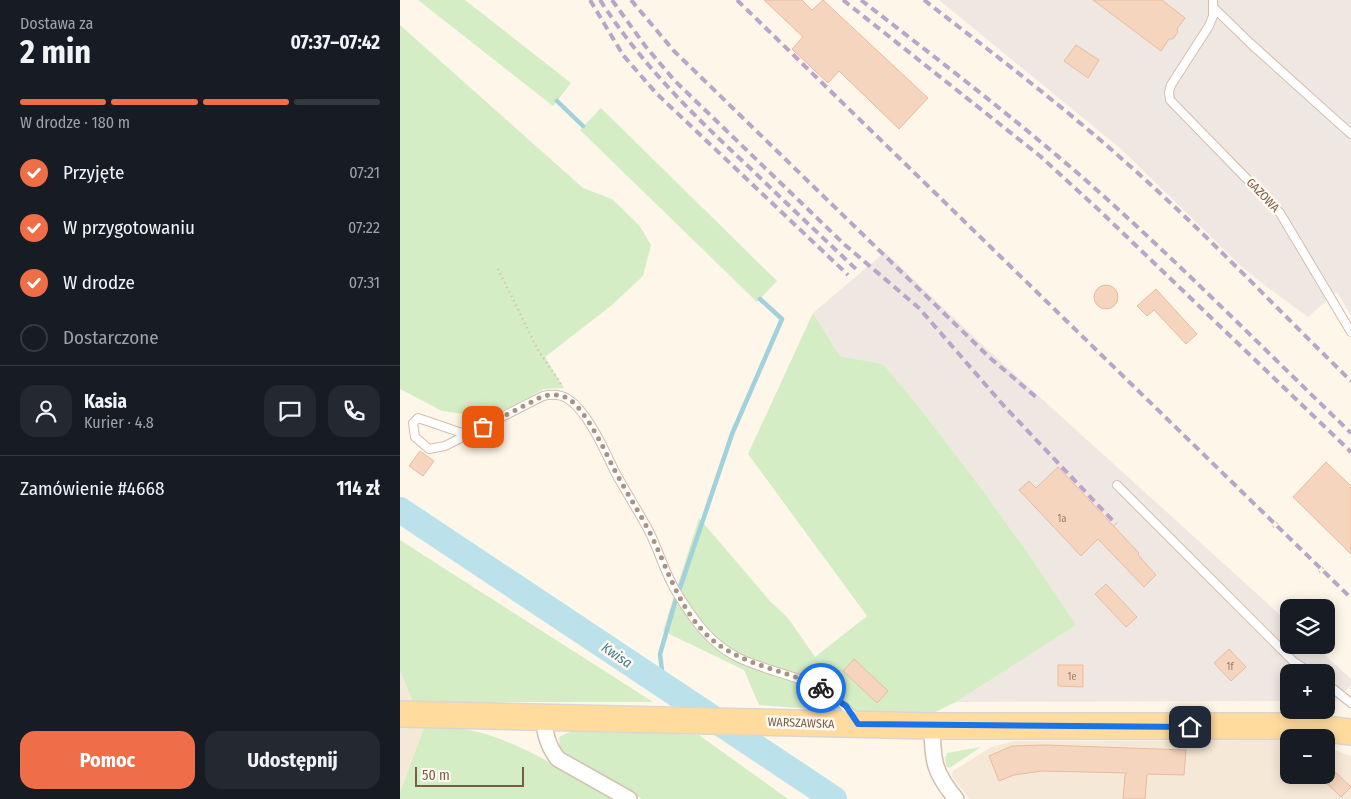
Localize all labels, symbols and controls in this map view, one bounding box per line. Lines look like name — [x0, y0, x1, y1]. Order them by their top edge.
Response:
text: Dostawa za — [20, 14, 93, 33]
text: 07:37–07:42 — [290, 31, 380, 54]
text: 2 min — [20, 33, 91, 71]
text: W drodze · 180 m — [20, 113, 130, 132]
icon: check — [20, 159, 48, 187]
text: Przyjęte — [63, 161, 124, 184]
text: 07:21 — [349, 163, 380, 182]
street label: GAZOWA — [1244, 175, 1283, 215]
icon: check — [20, 214, 48, 242]
text: W przygotowaniu — [63, 216, 195, 239]
text: 07:22 — [348, 218, 380, 237]
icon: check — [20, 269, 48, 297]
text: W drodze — [63, 271, 135, 294]
text: 07:31 — [349, 273, 380, 292]
text: Dostarczone — [63, 326, 159, 349]
button: person — [20, 385, 72, 437]
button: chat — [264, 385, 316, 437]
button: phone — [328, 385, 380, 437]
text: Kasia — [84, 390, 127, 413]
pin — [462, 406, 504, 448]
text: Kurier · 4.8 — [84, 413, 154, 432]
icon: bag — [469, 413, 497, 441]
text: Zamówienie #4668 — [20, 477, 164, 500]
text: 114 zł — [337, 477, 380, 500]
house number: 1a — [1058, 513, 1066, 525]
map controls — [1280, 599, 1335, 784]
button: layers — [1280, 599, 1335, 654]
water label: Kwisa — [598, 639, 635, 672]
house number: 1f — [1227, 661, 1234, 673]
courier — [796, 663, 846, 713]
button: + — [1280, 664, 1335, 719]
house number: 1e — [1068, 671, 1076, 683]
icon: bike — [807, 674, 835, 702]
pin — [1169, 706, 1211, 748]
icon: home — [1176, 713, 1204, 741]
street label: WARSZAWSKA — [767, 715, 835, 731]
button: − — [1280, 729, 1335, 784]
button: Pomoc — [20, 731, 195, 789]
button: Udostępnij — [205, 731, 380, 789]
scale bar — [415, 764, 524, 787]
text: 50 m — [422, 767, 450, 784]

